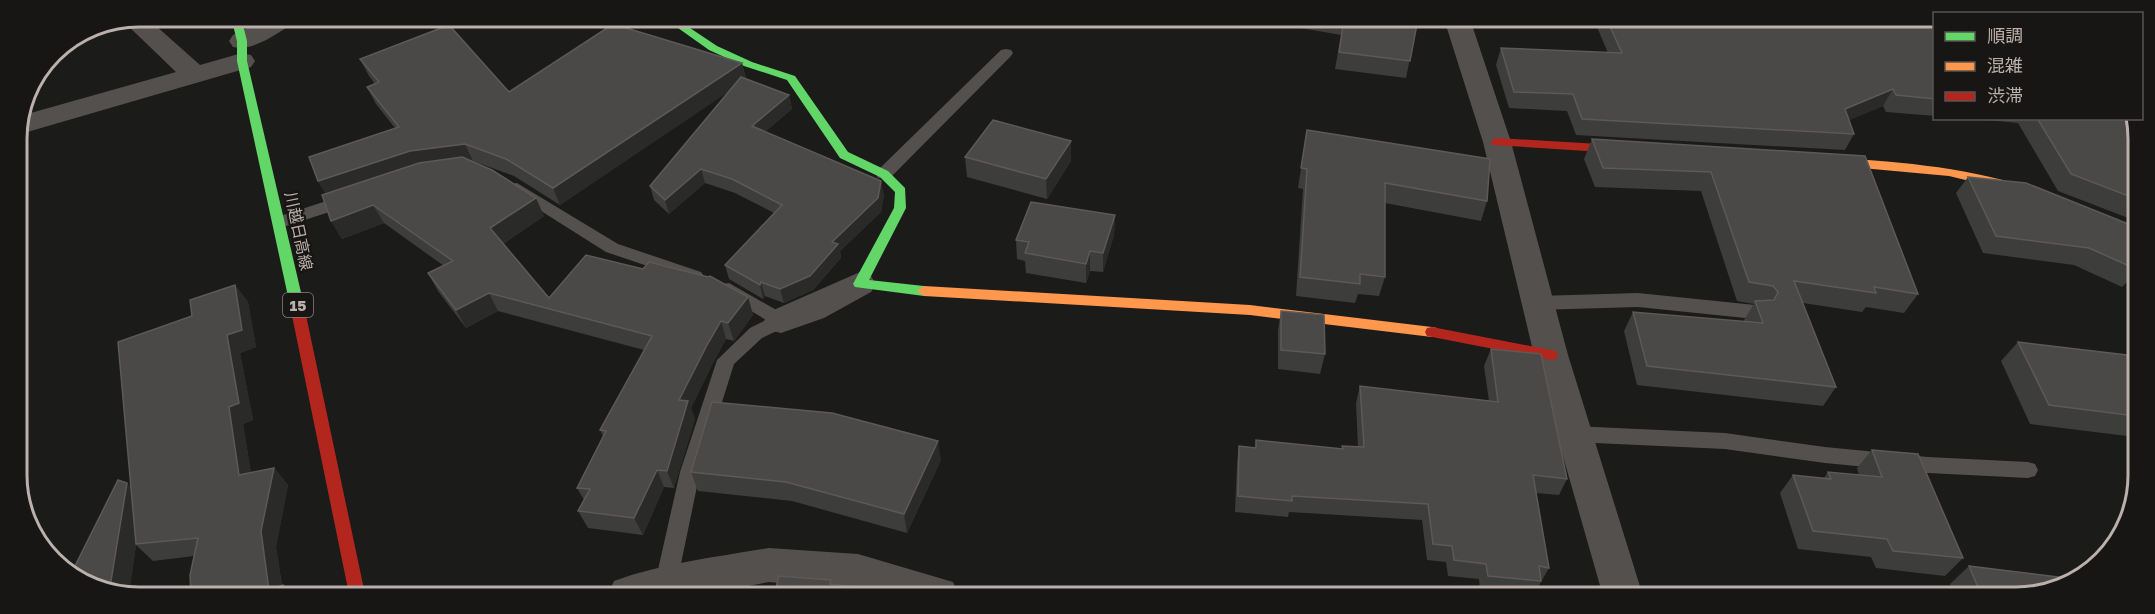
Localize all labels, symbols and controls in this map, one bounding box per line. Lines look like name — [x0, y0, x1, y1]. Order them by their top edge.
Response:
legend — [1933, 12, 2143, 120]
text: 順調 — [1987, 24, 2023, 46]
text: 混雑 — [1987, 54, 2023, 76]
text: 渋滞 — [1987, 84, 2023, 106]
street label: 川越日高線 — [281, 190, 317, 272]
road number: 15 — [283, 293, 313, 317]

